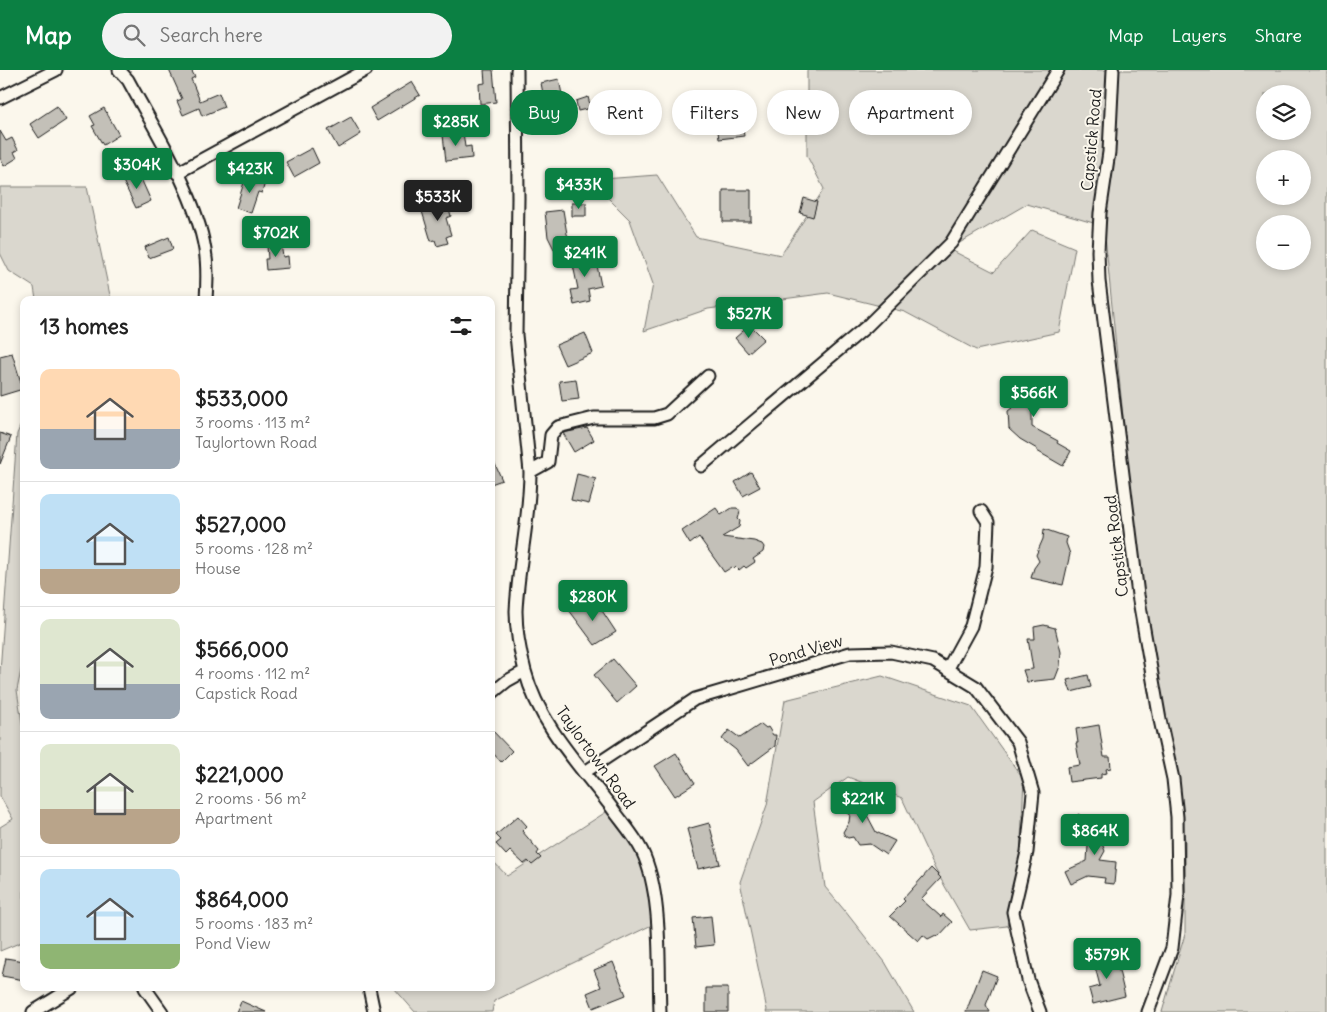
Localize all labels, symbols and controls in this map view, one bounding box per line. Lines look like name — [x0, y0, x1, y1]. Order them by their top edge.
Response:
search box — [102, 13, 452, 58]
text: Map — [25, 20, 72, 50]
icon: search — [120, 21, 148, 49]
text: Search here — [160, 23, 263, 47]
text: Map — [1108, 24, 1143, 47]
text: Layers — [1171, 24, 1227, 47]
text: Share — [1255, 24, 1302, 47]
map controls — [1256, 85, 1311, 270]
button: layers — [1256, 85, 1311, 140]
street label: Capstick Road — [1077, 88, 1105, 192]
chip: Buy — [510, 90, 578, 135]
chip: Rent — [588, 90, 662, 135]
chip: Filters — [672, 90, 757, 135]
chip: New — [767, 90, 839, 135]
chip: Apartment — [849, 90, 972, 135]
pin: $285K — [421, 104, 491, 147]
text: $285K — [433, 111, 479, 131]
pin: $304K — [102, 148, 172, 190]
button: + — [1256, 150, 1311, 205]
pin: $423K — [215, 152, 285, 194]
text: $304K — [113, 154, 161, 174]
text: $423K — [227, 158, 273, 178]
pin: $433K — [544, 168, 614, 210]
text: $433K — [556, 174, 602, 194]
pin: $533K — [403, 180, 473, 222]
text: $533K — [415, 186, 461, 206]
button: − — [1256, 215, 1311, 270]
pin: $702K — [241, 216, 311, 258]
text: $702K — [253, 222, 299, 242]
pin: $241K — [550, 236, 620, 278]
text: $241K — [564, 242, 606, 262]
pin: $527K — [714, 296, 784, 339]
text: $527K — [727, 303, 771, 323]
icon: filters — [447, 312, 475, 340]
text: 13 homes — [40, 313, 128, 340]
pin: $566K — [999, 376, 1069, 418]
text: $566K — [1011, 382, 1057, 402]
text: $533,000 — [195, 385, 288, 412]
icon: home — [80, 389, 140, 449]
text: 3 rooms · 113 m² — [195, 412, 310, 432]
text: Taylortown Road — [195, 432, 317, 452]
street label: Capstick Road — [1100, 494, 1132, 598]
text: $527,000 — [195, 511, 286, 538]
icon: home — [80, 514, 140, 574]
text: 5 rooms · 128 m² — [195, 538, 313, 558]
text: House — [195, 558, 241, 578]
pin: $280K — [558, 580, 628, 622]
text: $280K — [569, 586, 617, 606]
street label: Pond View — [767, 630, 845, 670]
text: $566,000 — [195, 636, 289, 663]
icon: home — [80, 639, 140, 699]
text: 4 rooms · 112 m² — [195, 663, 310, 683]
text: Capstick Road — [195, 683, 298, 703]
street label: Taylortown Road — [552, 702, 640, 812]
text: $221,000 — [195, 761, 284, 788]
icon: home — [80, 764, 140, 824]
pin: $221K — [828, 782, 898, 824]
text: 2 rooms · 56 m² — [195, 788, 307, 808]
text: $221K — [842, 788, 884, 808]
text: Apartment — [195, 808, 273, 828]
pin: $864K — [1060, 814, 1130, 856]
text: $864K — [1072, 820, 1118, 840]
text: $864,000 — [195, 886, 289, 913]
icon: home — [80, 889, 140, 949]
text: 5 rooms · 183 m² — [195, 913, 313, 933]
text: Pond View — [195, 933, 271, 953]
pin: $579K — [1072, 938, 1142, 980]
text: $579K — [1085, 944, 1130, 964]

